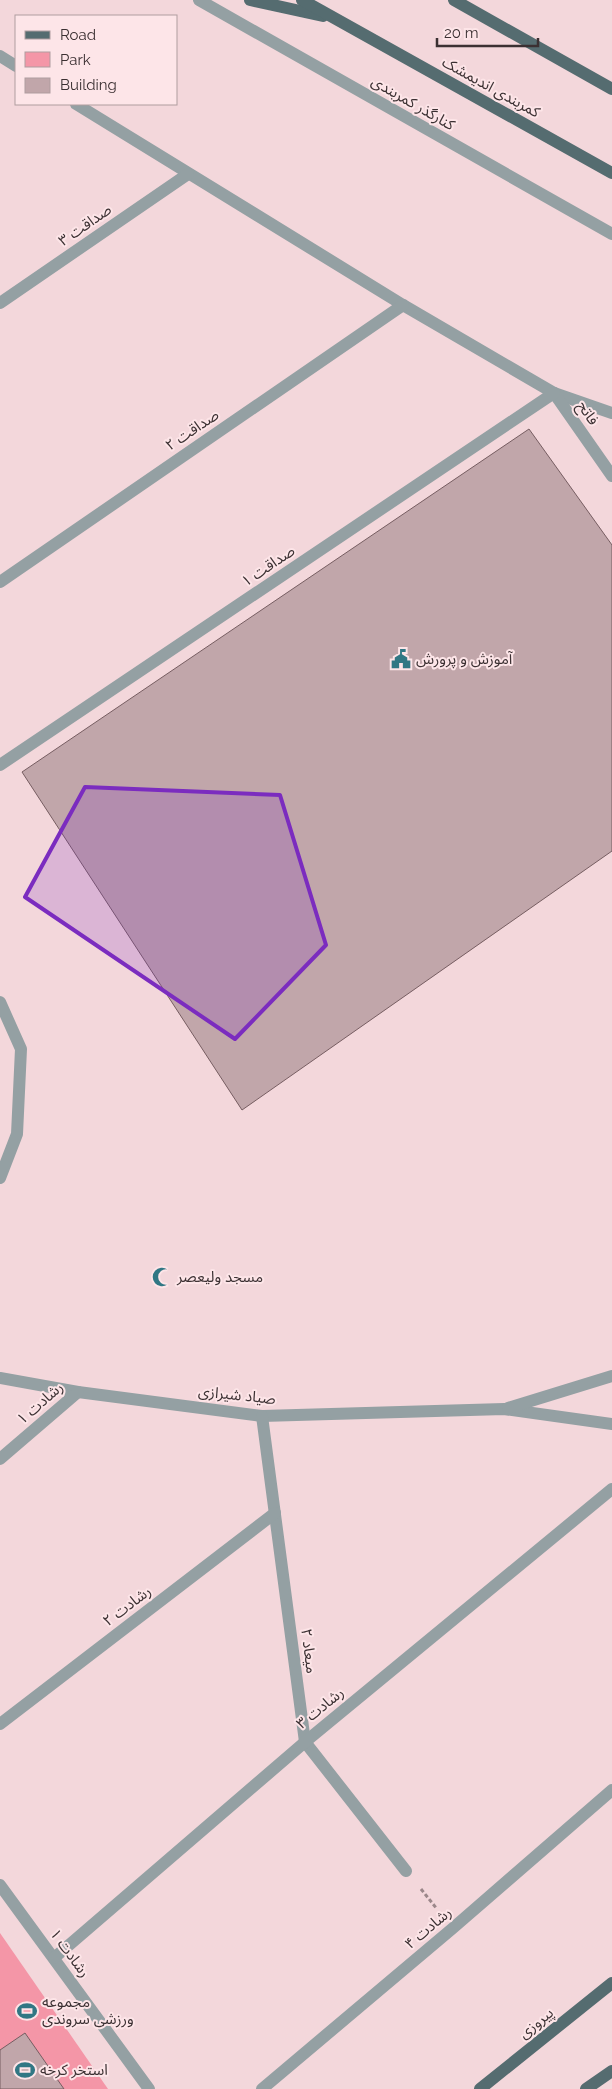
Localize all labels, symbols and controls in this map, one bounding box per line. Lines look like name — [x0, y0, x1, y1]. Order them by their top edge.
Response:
legend — [15, 15, 178, 105]
scale bar — [437, 15, 538, 47]
text: 20 m — [444, 24, 479, 42]
text: Road — [60, 26, 96, 44]
text: Park — [60, 51, 91, 69]
street label: کمربندی اندیمشک — [439, 53, 544, 122]
street label: کنارگذر کمربندی — [368, 72, 458, 134]
text: Building — [60, 76, 117, 94]
street label: صداقت ۳ — [55, 200, 115, 250]
street label: فاتح — [571, 397, 603, 430]
street label: صداقت ۲ — [162, 406, 222, 454]
street label: صداقت ۱ — [238, 542, 298, 590]
public building icon: آموزش و پرورش — [390, 648, 412, 670]
place label: آموزش و پرورش — [416, 650, 513, 669]
mosque icon: مسجد ولیعصر — [151, 1266, 173, 1288]
place label: مسجد ولیعصر — [176, 1268, 263, 1286]
street label: رشادت ۱ — [13, 1378, 67, 1428]
street label: صیاد شیرازی — [197, 1382, 277, 1408]
street label: رشادت ۲ — [99, 1582, 155, 1630]
street label: میعاد ۲ — [297, 1627, 321, 1675]
street label: رشادت ۳ — [293, 1683, 347, 1733]
street label: رشادت ۴ — [401, 1903, 455, 1953]
street label: رشادت ۱ — [46, 1925, 94, 1981]
place label: مجموعه ورزشی سروندی — [42, 1993, 134, 2028]
sports icon: مجموعه ورزشی سروندی — [16, 2000, 38, 2022]
street label: پیروزی — [515, 2004, 558, 2043]
sports icon: استخر کرخه — [14, 2059, 36, 2081]
place label: استخر کرخه — [40, 2061, 108, 2079]

